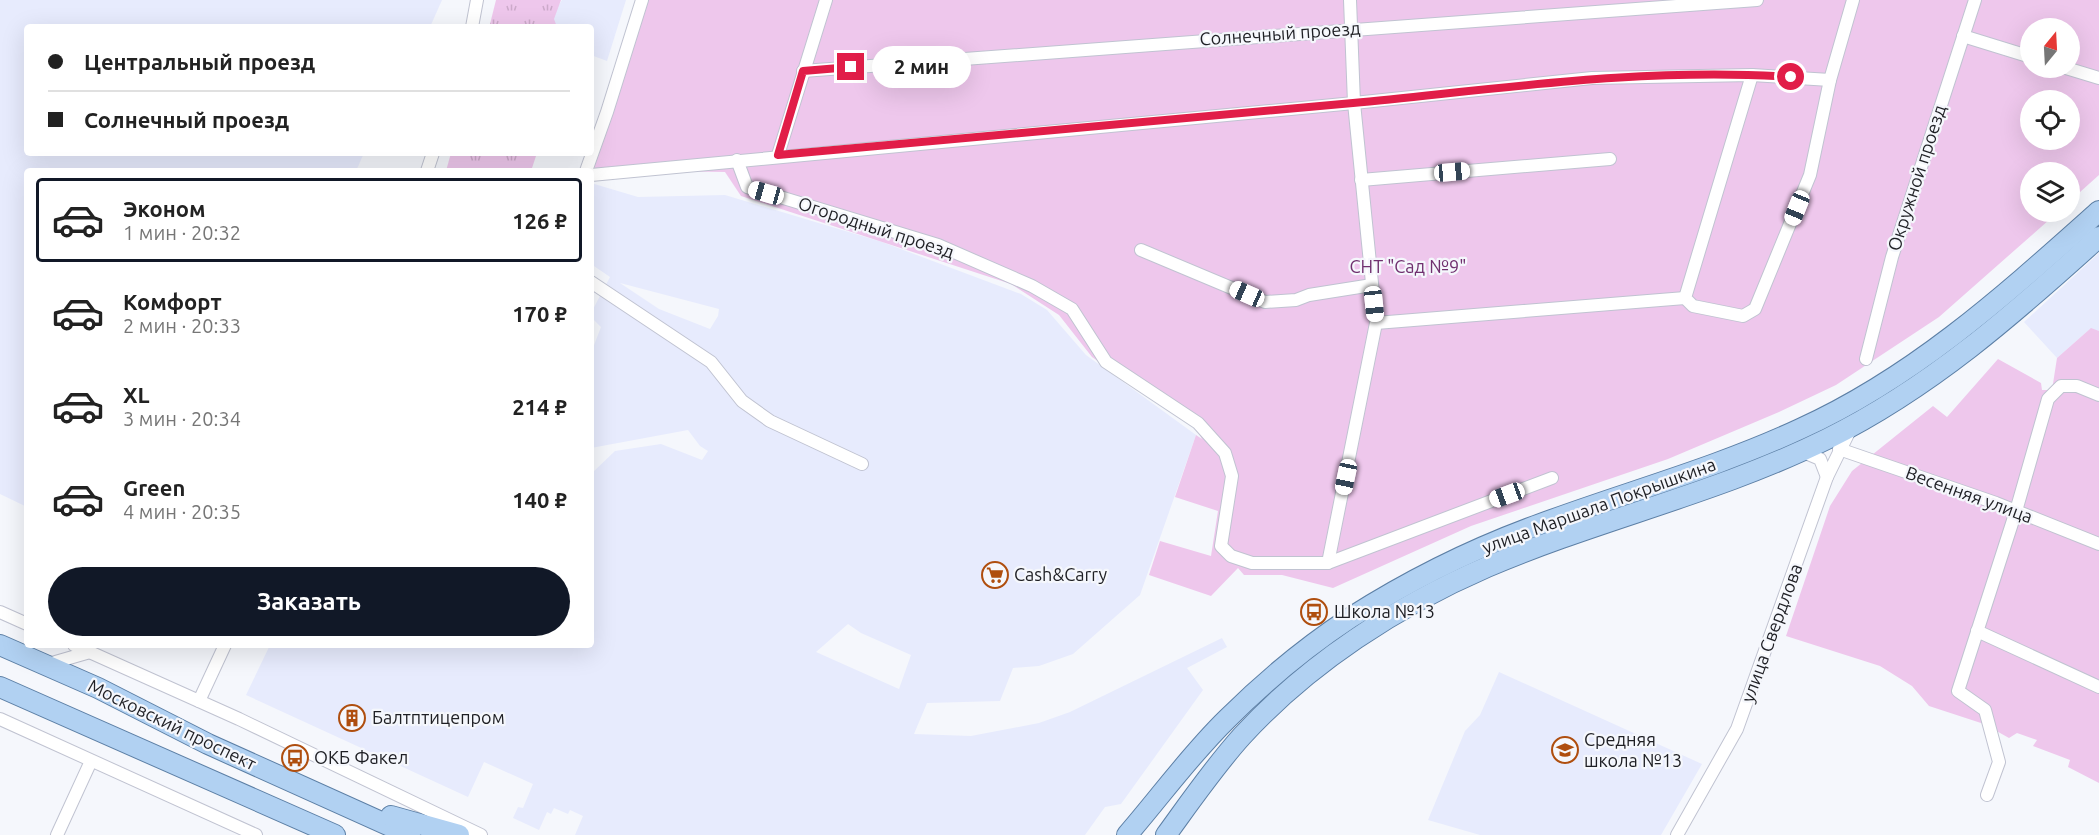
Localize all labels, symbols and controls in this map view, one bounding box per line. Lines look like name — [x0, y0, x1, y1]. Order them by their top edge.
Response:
street label: Солнечный проезд — [1199, 17, 1361, 49]
north arrow — [2020, 18, 2080, 78]
map controls — [2020, 18, 2080, 222]
callout: 2 мин — [872, 46, 971, 88]
text: Центральный проезд — [84, 49, 315, 74]
route end — [837, 53, 864, 80]
text: 2 мин — [894, 55, 949, 78]
route start — [1777, 63, 1804, 90]
button: locate — [2020, 90, 2080, 150]
street label: Окружной проезд — [1883, 102, 1949, 253]
text: Солнечный проезд — [84, 107, 289, 132]
car — [1433, 161, 1471, 183]
button: layers — [2020, 162, 2080, 222]
car — [746, 179, 786, 207]
car — [1782, 188, 1812, 228]
street label: Огородный проезд — [796, 192, 957, 262]
icon: car — [51, 193, 105, 247]
text: Эконом — [123, 196, 205, 221]
text: 126 ₽ — [512, 208, 567, 233]
text: 1 мин · 20:32 — [123, 221, 241, 244]
park label: СНТ "Сад №9" — [1350, 256, 1466, 276]
car — [1227, 278, 1267, 310]
car — [1363, 285, 1385, 323]
icon: car — [51, 286, 105, 340]
text: Комфорт — [123, 289, 222, 314]
text: 170 ₽ — [512, 301, 567, 326]
text: 2 мин · 20:33 — [123, 314, 241, 337]
icon: car — [51, 379, 105, 433]
text: XL — [123, 382, 150, 407]
text: 214 ₽ — [512, 394, 567, 419]
text: 3 мин · 20:34 — [123, 407, 241, 430]
street label: улица Маршала Покрышкина — [1479, 453, 1718, 557]
car — [1333, 458, 1359, 496]
street label: Весенняя улица — [1903, 462, 2035, 526]
icon: car — [51, 472, 105, 526]
text: Green — [123, 475, 185, 500]
car — [1487, 480, 1527, 510]
text: 140 ₽ — [512, 487, 567, 512]
text: 4 мин · 20:35 — [123, 500, 241, 523]
supermarket icon: Cash&Carry — [980, 560, 1010, 590]
street label: улица Свердлова — [1737, 561, 1805, 705]
place label: Cash&Carry — [1014, 564, 1108, 584]
button: Заказать — [48, 567, 570, 636]
bus stop icon: Школа №13 — [1299, 597, 1329, 627]
place label: Школа №13 — [1334, 601, 1435, 621]
street label: Московский проспект — [85, 675, 260, 773]
building icon: Балтптицепром — [337, 703, 367, 733]
place label: Балтптицепром — [372, 707, 505, 727]
place label: Средняя школа №13 — [1584, 729, 1682, 770]
school or university icon: Средняя школа №13 — [1550, 735, 1580, 765]
bus stop icon: ОКБ Факел — [280, 743, 310, 773]
place label: ОКБ Факел — [314, 747, 408, 767]

